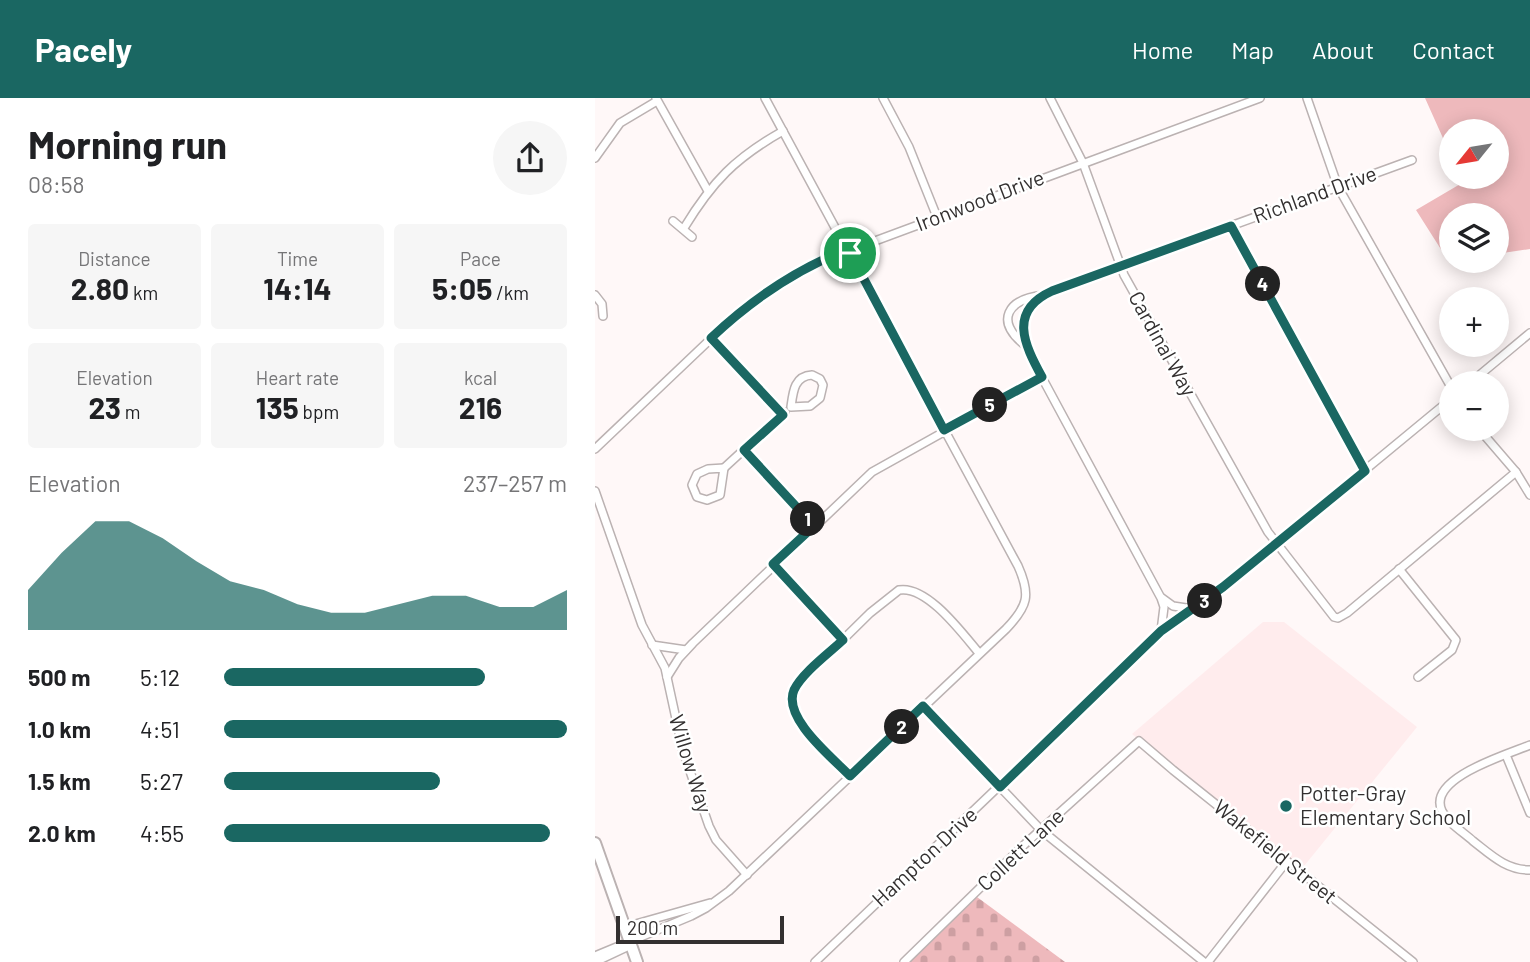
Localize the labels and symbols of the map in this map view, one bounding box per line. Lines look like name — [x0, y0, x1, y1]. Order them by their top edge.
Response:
north arrow — [1439, 119, 1509, 189]
street label: Richland Drive — [1249, 160, 1380, 228]
street label: Ironwood Drive — [912, 164, 1047, 236]
pin — [820, 223, 880, 283]
pin: 4 — [1245, 266, 1281, 302]
street label: Cardinal Way — [1124, 286, 1203, 401]
pin: 5 — [973, 388, 1007, 422]
pin: 1 — [791, 502, 825, 536]
pin: 3 — [1187, 584, 1223, 618]
pin: 2 — [885, 710, 919, 744]
street label: Willow Way — [665, 711, 718, 816]
place label: Potter-Gray Elementary School — [1300, 780, 1471, 829]
street label: Wakefield Street — [1209, 793, 1343, 908]
marker: Potter-Gray Elementary School — [1278, 798, 1294, 814]
street label: Hampton Drive — [866, 801, 982, 911]
street label: Collett Lane — [971, 802, 1069, 895]
scale bar — [616, 913, 784, 945]

